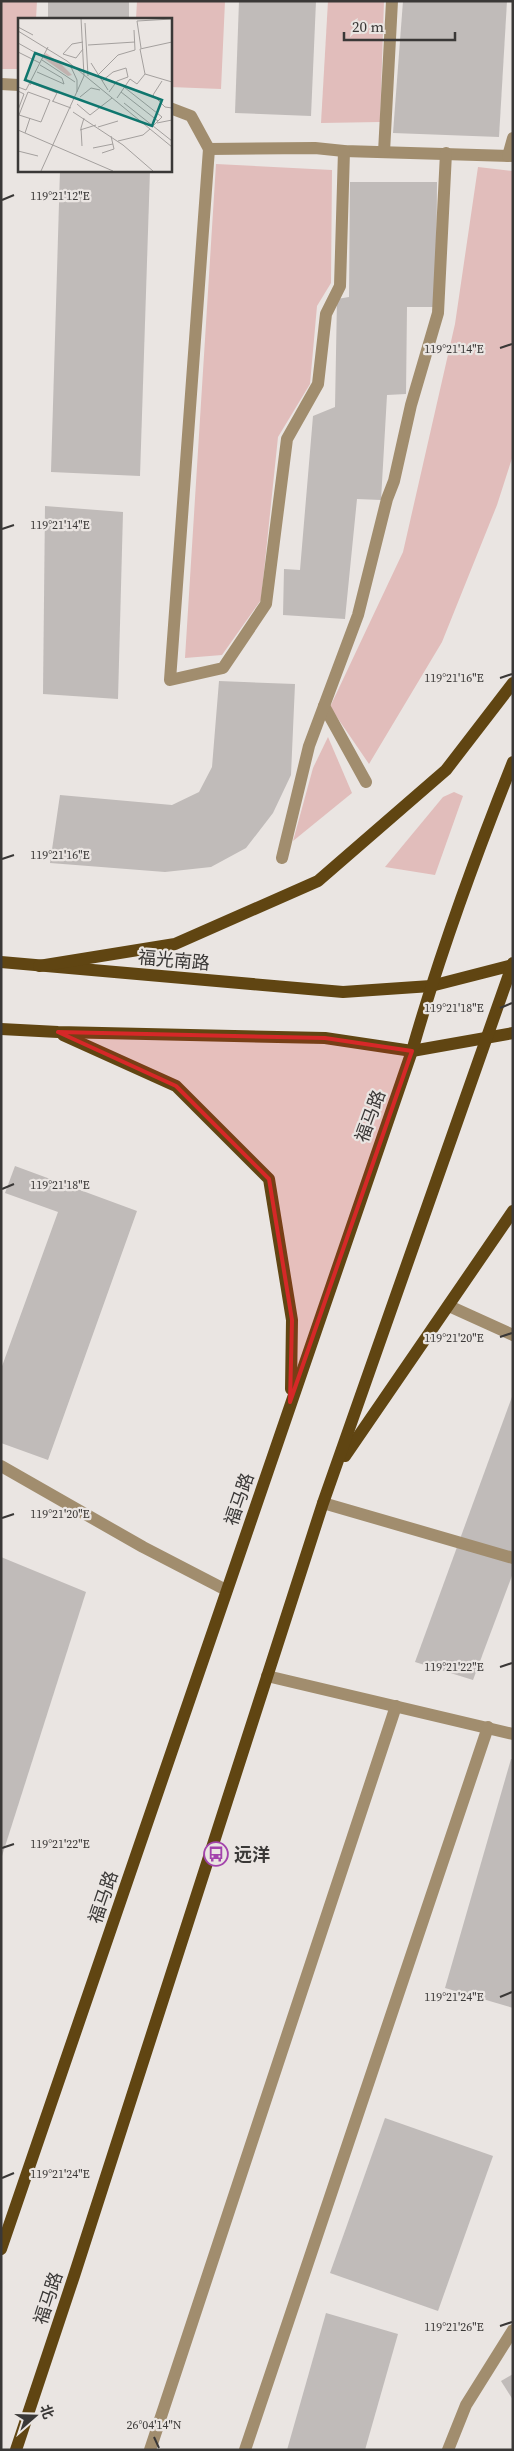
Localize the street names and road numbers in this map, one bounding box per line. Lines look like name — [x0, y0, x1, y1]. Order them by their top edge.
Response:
street label: 福光南路 — [137, 944, 211, 976]
street label: 福马路 — [349, 1086, 391, 1146]
street label: 福马路 — [218, 1469, 260, 1529]
street label: 福马路 — [82, 1867, 124, 1927]
street label: 福马路 — [28, 2268, 68, 2328]

